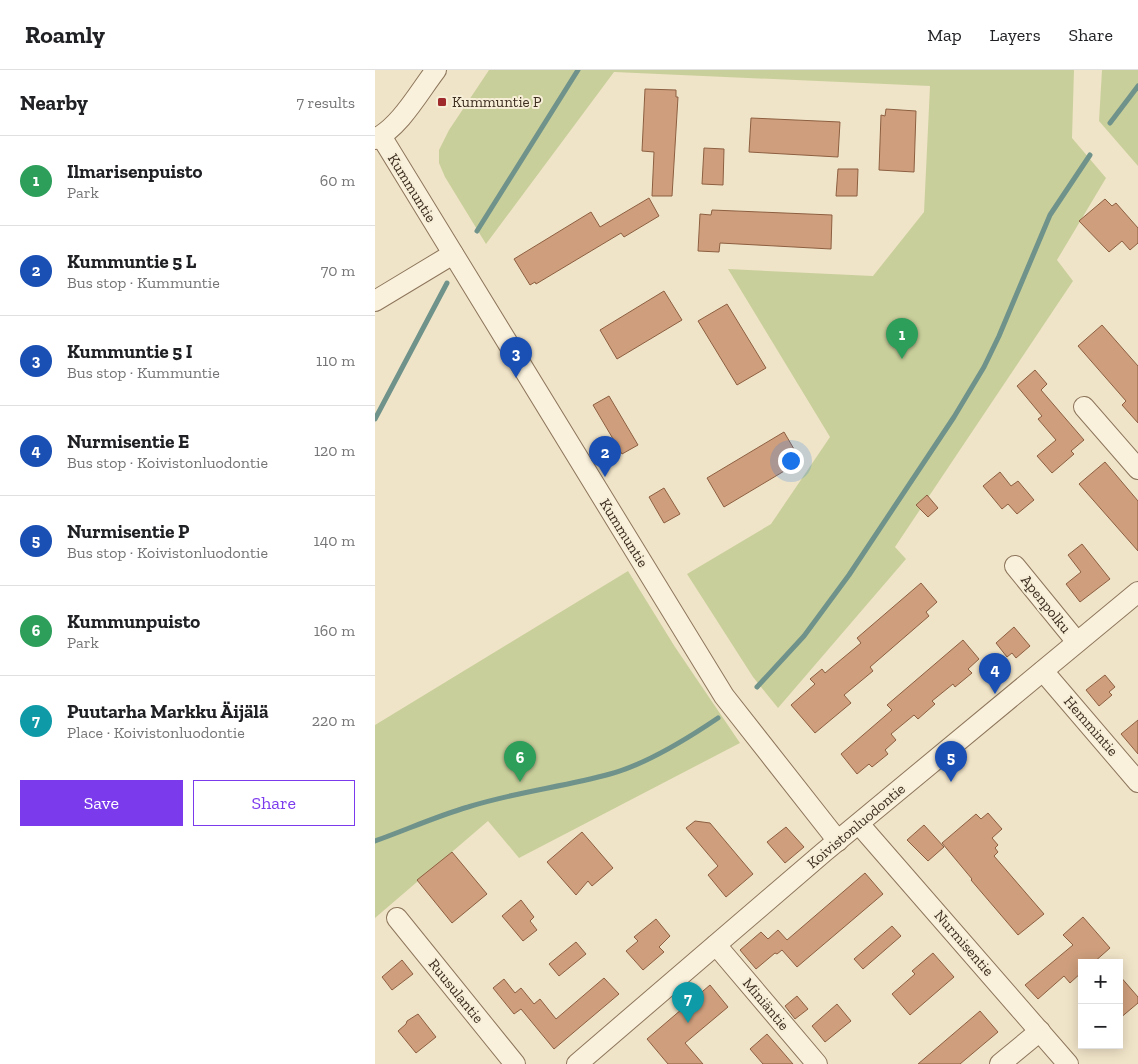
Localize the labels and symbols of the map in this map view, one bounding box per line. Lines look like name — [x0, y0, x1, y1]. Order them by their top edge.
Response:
place label: Kummuntie P — [452, 93, 542, 111]
marker: Kummuntie P — [436, 96, 448, 108]
street label: Kummuntie — [384, 150, 440, 226]
pin: 1 — [886, 318, 918, 359]
pin: 3 — [500, 337, 532, 378]
pin: 2 — [589, 436, 621, 477]
your location — [778, 448, 804, 474]
street label: Kummuntie — [596, 495, 652, 571]
street label: Apenpolku — [1017, 571, 1075, 637]
pin: 4 — [979, 653, 1011, 694]
street label: Hemmintie — [1060, 692, 1122, 760]
pin: 6 — [504, 741, 536, 782]
pin: 5 — [935, 741, 967, 782]
street label: Koivistonluodontie — [803, 780, 909, 872]
street label: Nurmisentie — [930, 906, 998, 980]
street label: Ruusulantie — [425, 955, 487, 1027]
street label: Miniäntie — [739, 974, 793, 1034]
pin: 7 — [672, 982, 704, 1023]

